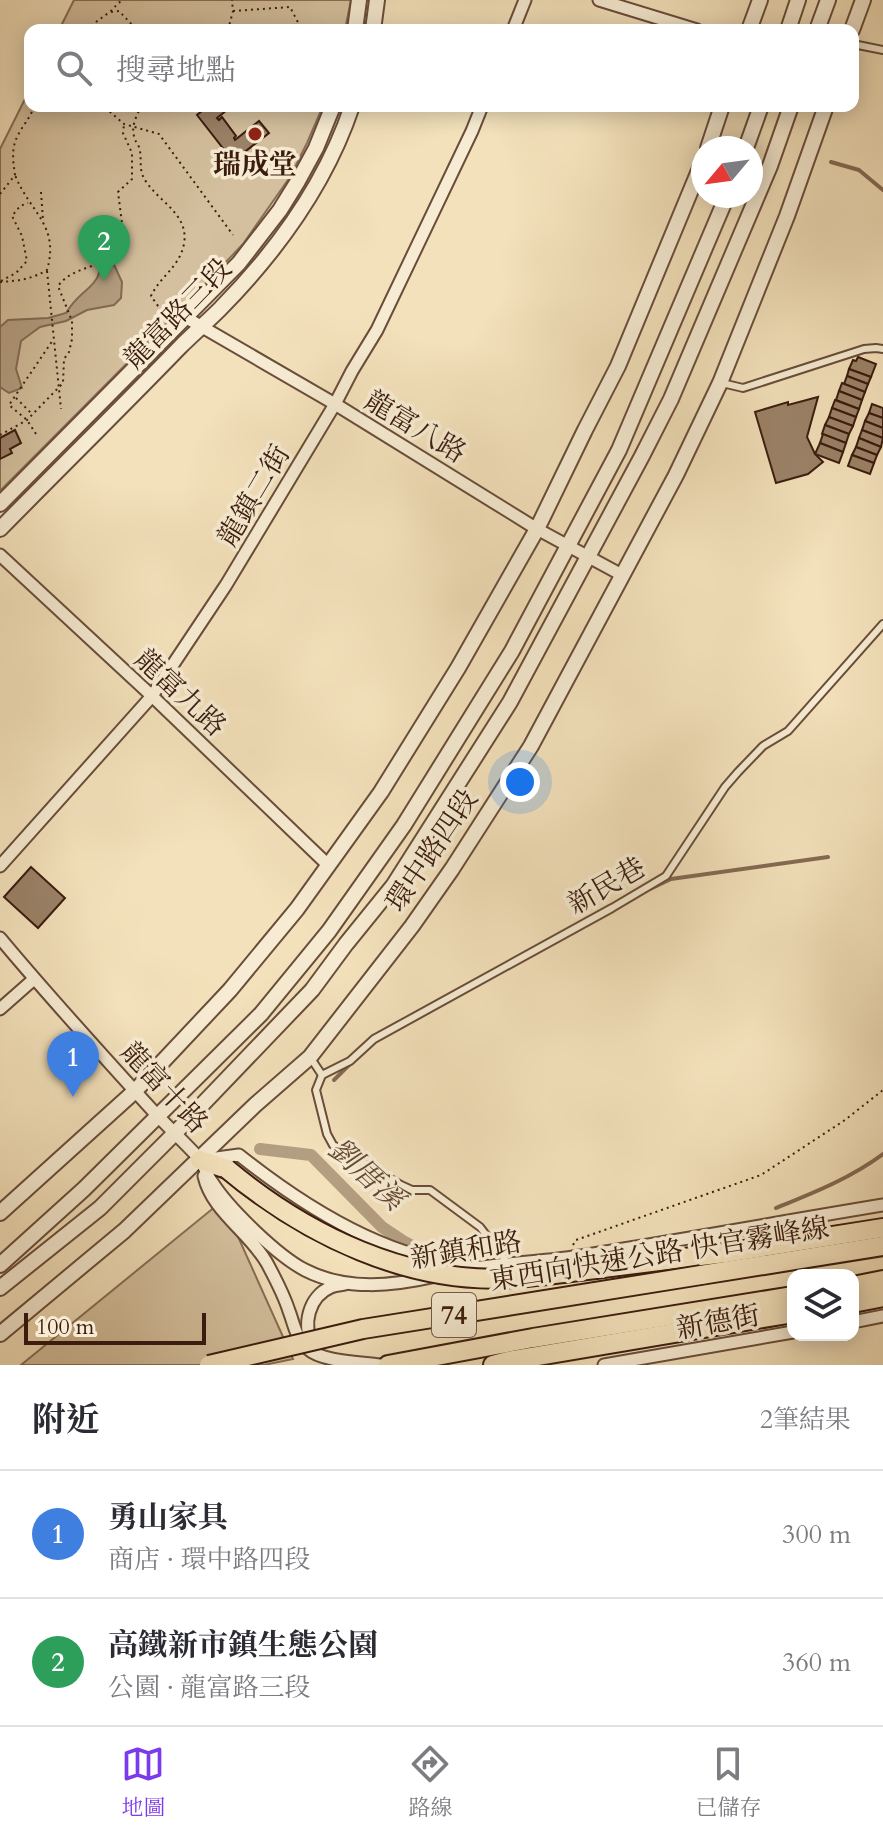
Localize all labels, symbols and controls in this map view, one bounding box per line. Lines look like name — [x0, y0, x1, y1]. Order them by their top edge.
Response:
search box — [24, 24, 859, 112]
icon: search — [52, 46, 96, 90]
text: 搜尋地點 — [116, 50, 236, 91]
marker: 瑞成堂 — [246, 125, 264, 143]
north arrow — [691, 136, 763, 208]
place label: 瑞成堂 — [213, 146, 297, 184]
pin: 2 — [78, 215, 130, 281]
street label: 龍富路三段 — [115, 250, 240, 377]
street label: 龍富八路 — [358, 382, 473, 472]
street label: 龍鎮二街 — [209, 438, 299, 553]
street label: 龍富九路 — [126, 641, 234, 745]
your location — [500, 762, 540, 802]
street label: 環中路四段 — [377, 782, 487, 919]
street label: 新民巷 — [561, 848, 652, 923]
pin: 1 — [47, 1031, 99, 1097]
street label: 龍富十路 — [112, 1034, 216, 1142]
water label: 劉厝溪 — [320, 1129, 416, 1222]
street label: 東西向快速公路 快官霧峰線 — [487, 1208, 832, 1300]
street label: 新鎮和路 — [408, 1222, 524, 1278]
map controls — [787, 1269, 859, 1341]
button: layers — [787, 1269, 859, 1341]
road number: 74 — [432, 1293, 476, 1337]
street label: 新德街 — [674, 1296, 763, 1348]
scale bar — [24, 1309, 206, 1345]
text: 100 m — [36, 1312, 94, 1342]
text: 附近 — [32, 1397, 100, 1443]
text: 2筆結果 — [760, 1402, 851, 1437]
text: 勇山家具 — [108, 1497, 228, 1538]
text: 1 — [51, 1517, 65, 1552]
text: 300 m — [782, 1517, 851, 1552]
text: 商店 · 環中路四段 — [108, 1542, 311, 1577]
text: 高鐵新市鎮生態公園 — [108, 1625, 378, 1666]
text: 2 — [51, 1645, 65, 1680]
text: 360 m — [782, 1645, 851, 1680]
text: 公園 · 龍富路三段 — [108, 1670, 311, 1705]
tab: 地圖 — [121, 1742, 166, 1823]
tab: 路線 — [408, 1742, 453, 1823]
tab: 已儲存 — [695, 1742, 762, 1823]

